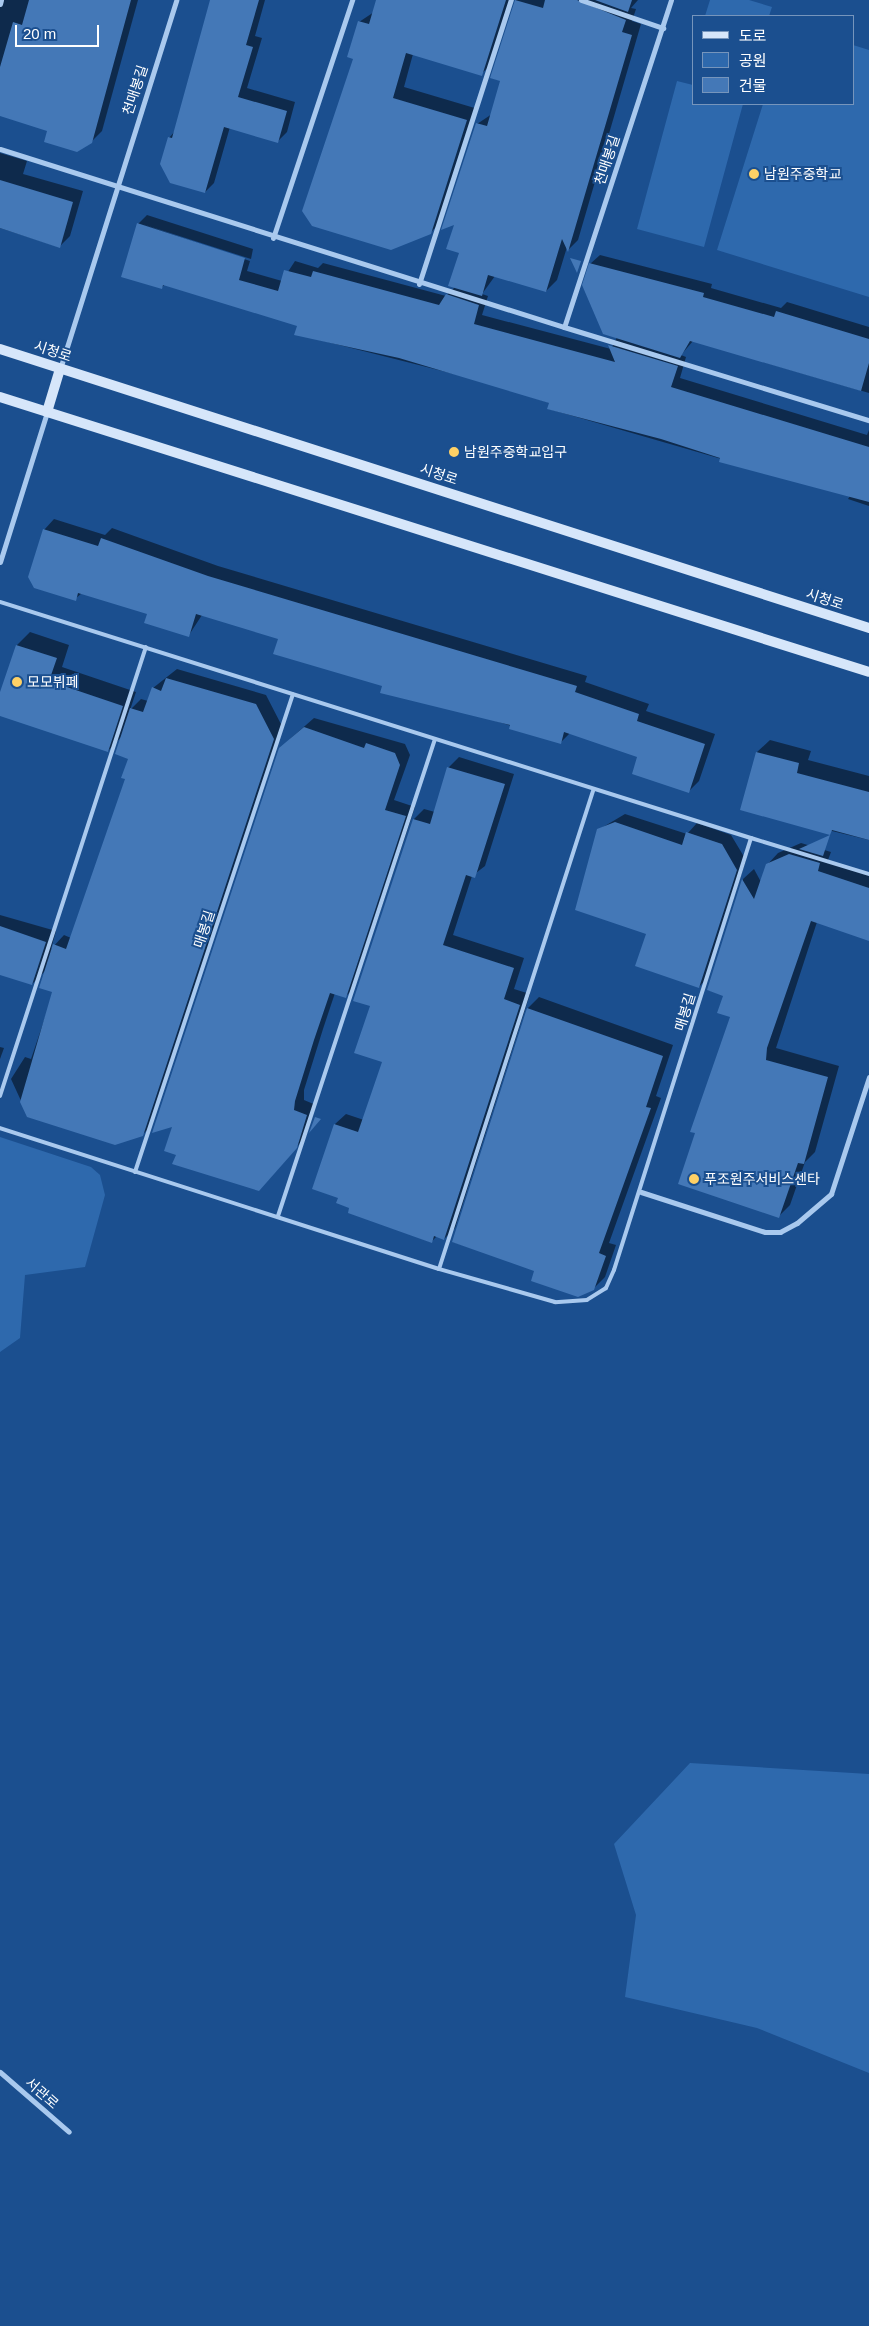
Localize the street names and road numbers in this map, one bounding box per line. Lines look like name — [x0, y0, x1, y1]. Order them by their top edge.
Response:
street label: 천매봉길 — [119, 63, 151, 117]
street label: 천매봉길 — [591, 133, 623, 187]
street label: 시청로 — [32, 337, 74, 365]
street label: 시청로 — [418, 460, 460, 488]
street label: 시청로 — [804, 585, 846, 613]
street label: 매봉길 — [190, 908, 218, 950]
street label: 매봉길 — [671, 991, 699, 1033]
street label: 서관로 — [22, 2074, 62, 2112]

